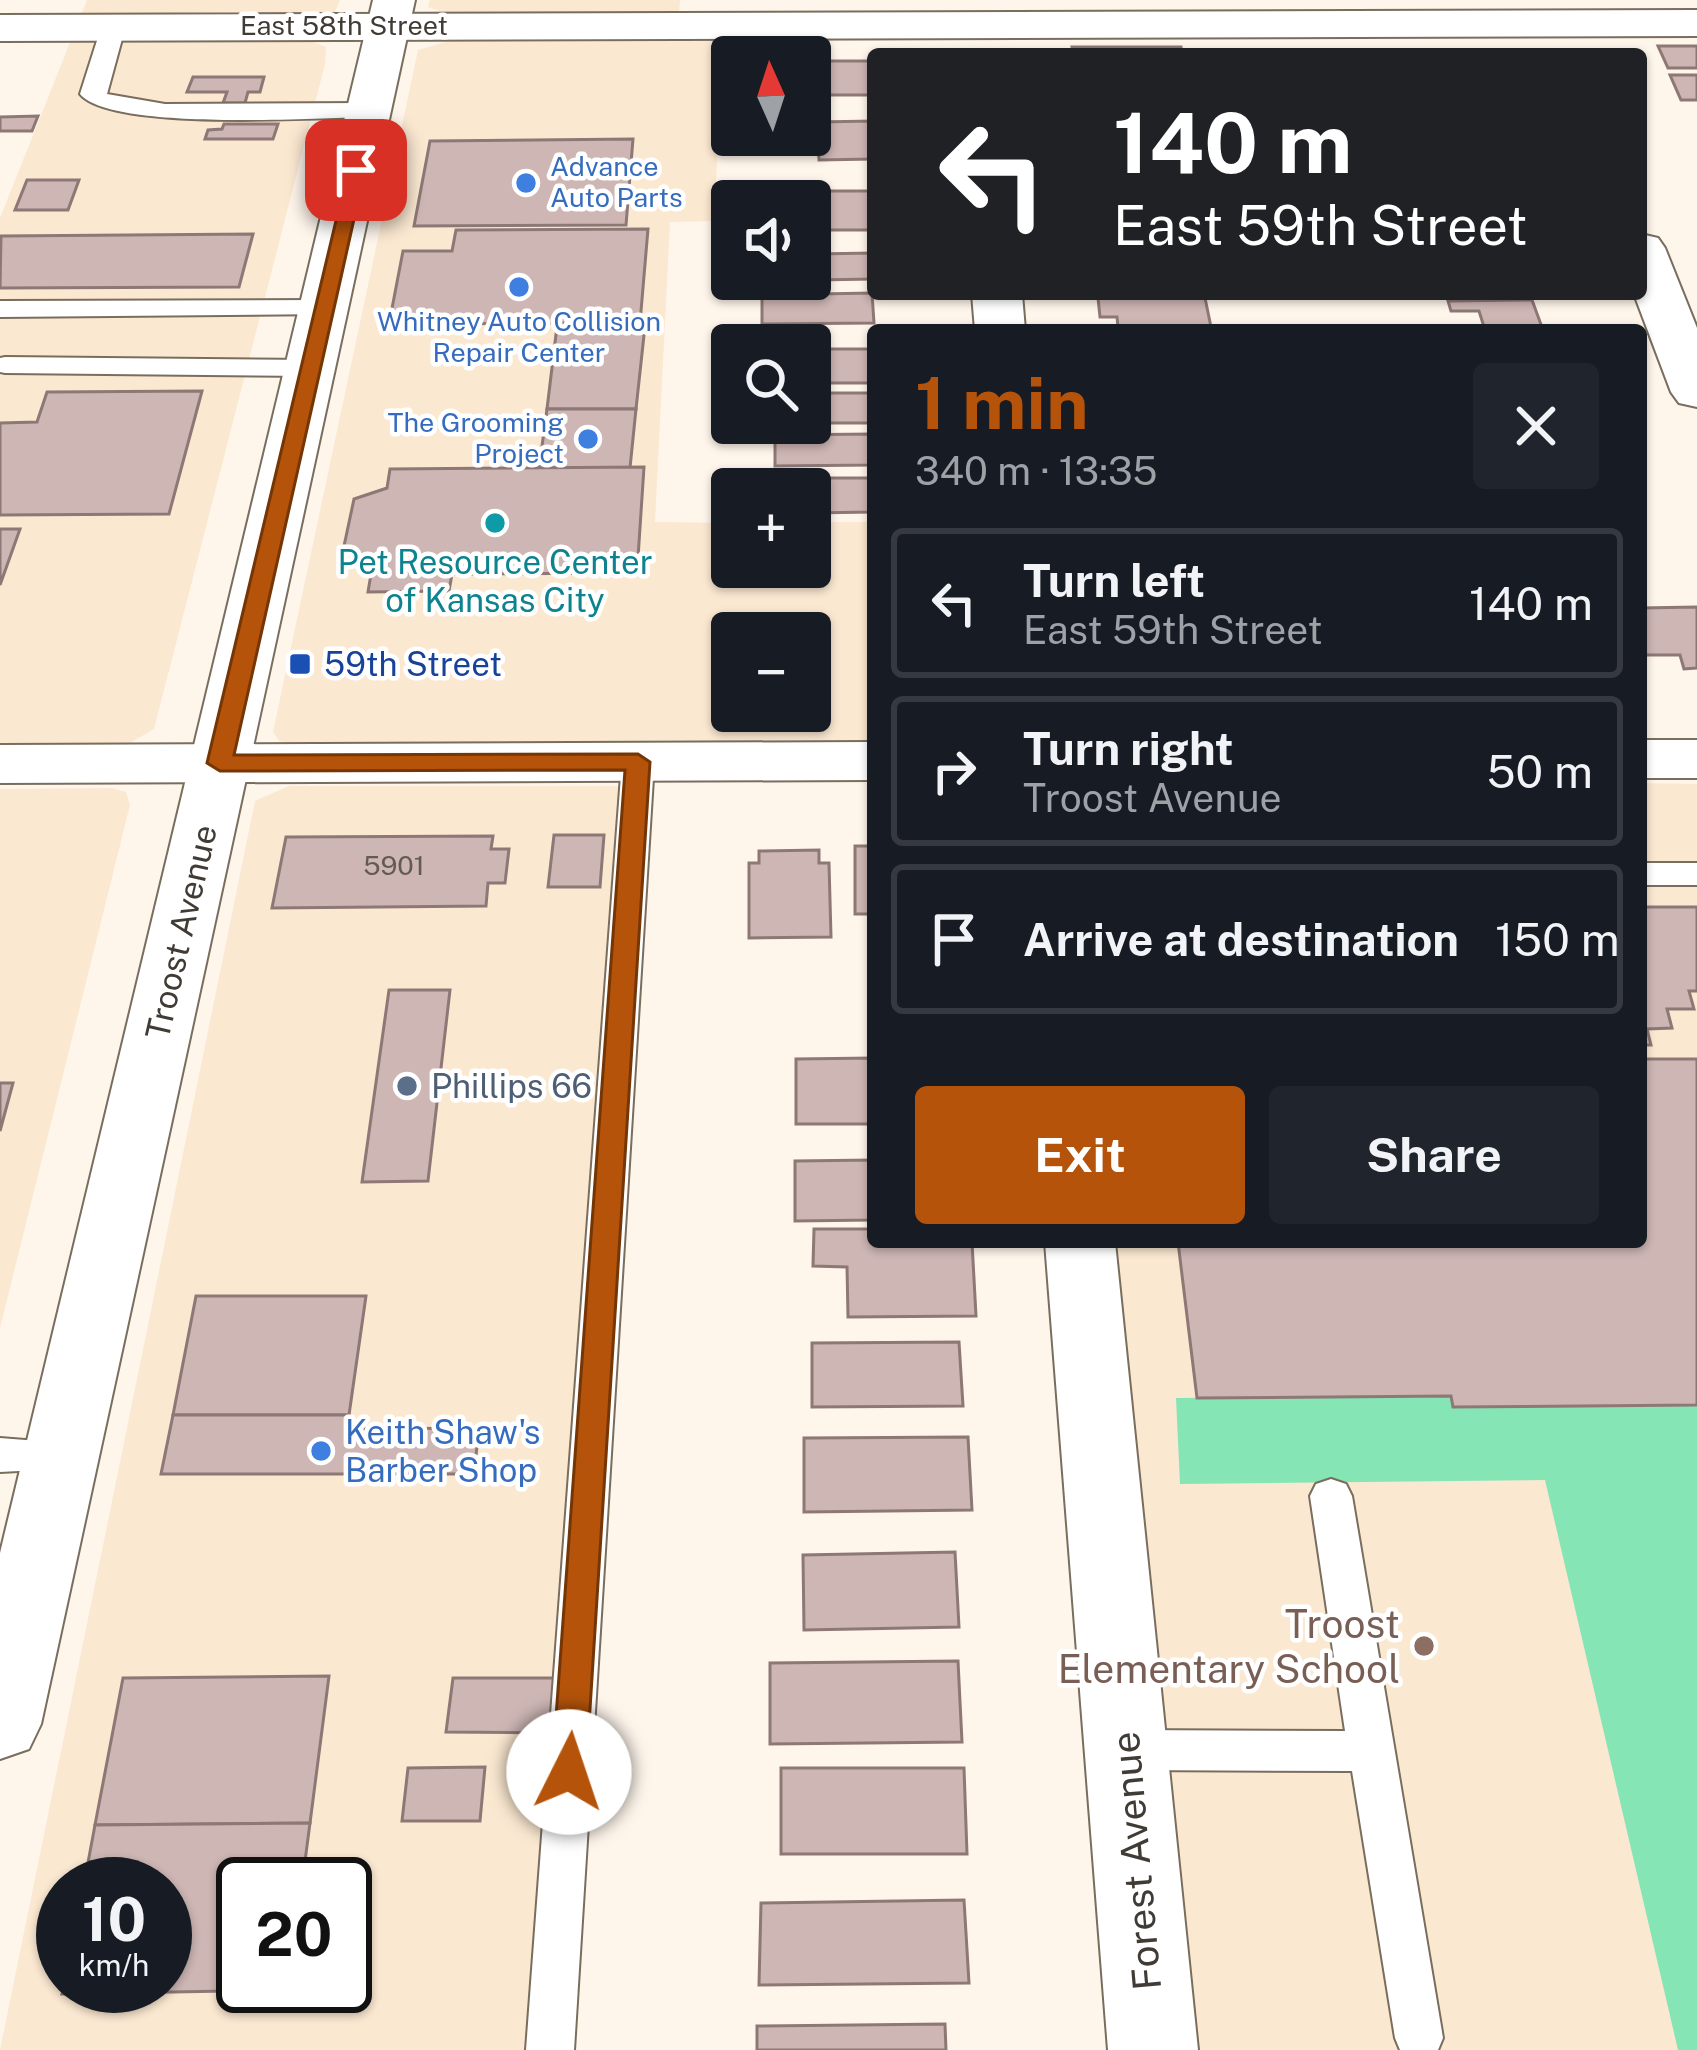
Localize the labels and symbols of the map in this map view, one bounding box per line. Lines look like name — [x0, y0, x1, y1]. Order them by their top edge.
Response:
street label: East 58th Street — [240, 9, 448, 41]
north arrow — [711, 36, 831, 156]
pin — [305, 119, 407, 221]
place label: Advance Auto Parts — [550, 150, 683, 213]
marker: Advance Auto Parts — [513, 170, 539, 196]
marker: Whitney Auto Collision Repair Center — [506, 274, 532, 300]
place label: Whitney Auto Collision Repair Center — [377, 305, 661, 368]
place label: The Grooming Project — [387, 406, 564, 469]
marker: The Grooming Project — [575, 426, 601, 452]
marker: Pet Resource Center of Kansas City — [482, 510, 508, 536]
place label: Pet Resource Center of Kansas City — [337, 543, 653, 619]
place label: 59th Street — [324, 645, 502, 683]
marker: 59th Street — [287, 651, 313, 677]
street label: Troost Avenue — [138, 821, 224, 1043]
house number: 5901 — [363, 849, 425, 881]
place label: Phillips 66 — [431, 1067, 592, 1105]
marker: Phillips 66 — [394, 1073, 420, 1099]
place label: Keith Shaw's Barber Shop — [345, 1413, 541, 1489]
marker: Keith Shaw's Barber Shop — [308, 1438, 334, 1464]
place label: Troost Elementary School — [1058, 1601, 1400, 1692]
marker: Troost Elementary School — [1411, 1633, 1437, 1659]
position arrow — [506, 1709, 632, 1835]
street label: Forest Avenue — [1102, 1730, 1170, 1992]
speed limit sign: 20 — [216, 1857, 372, 2013]

